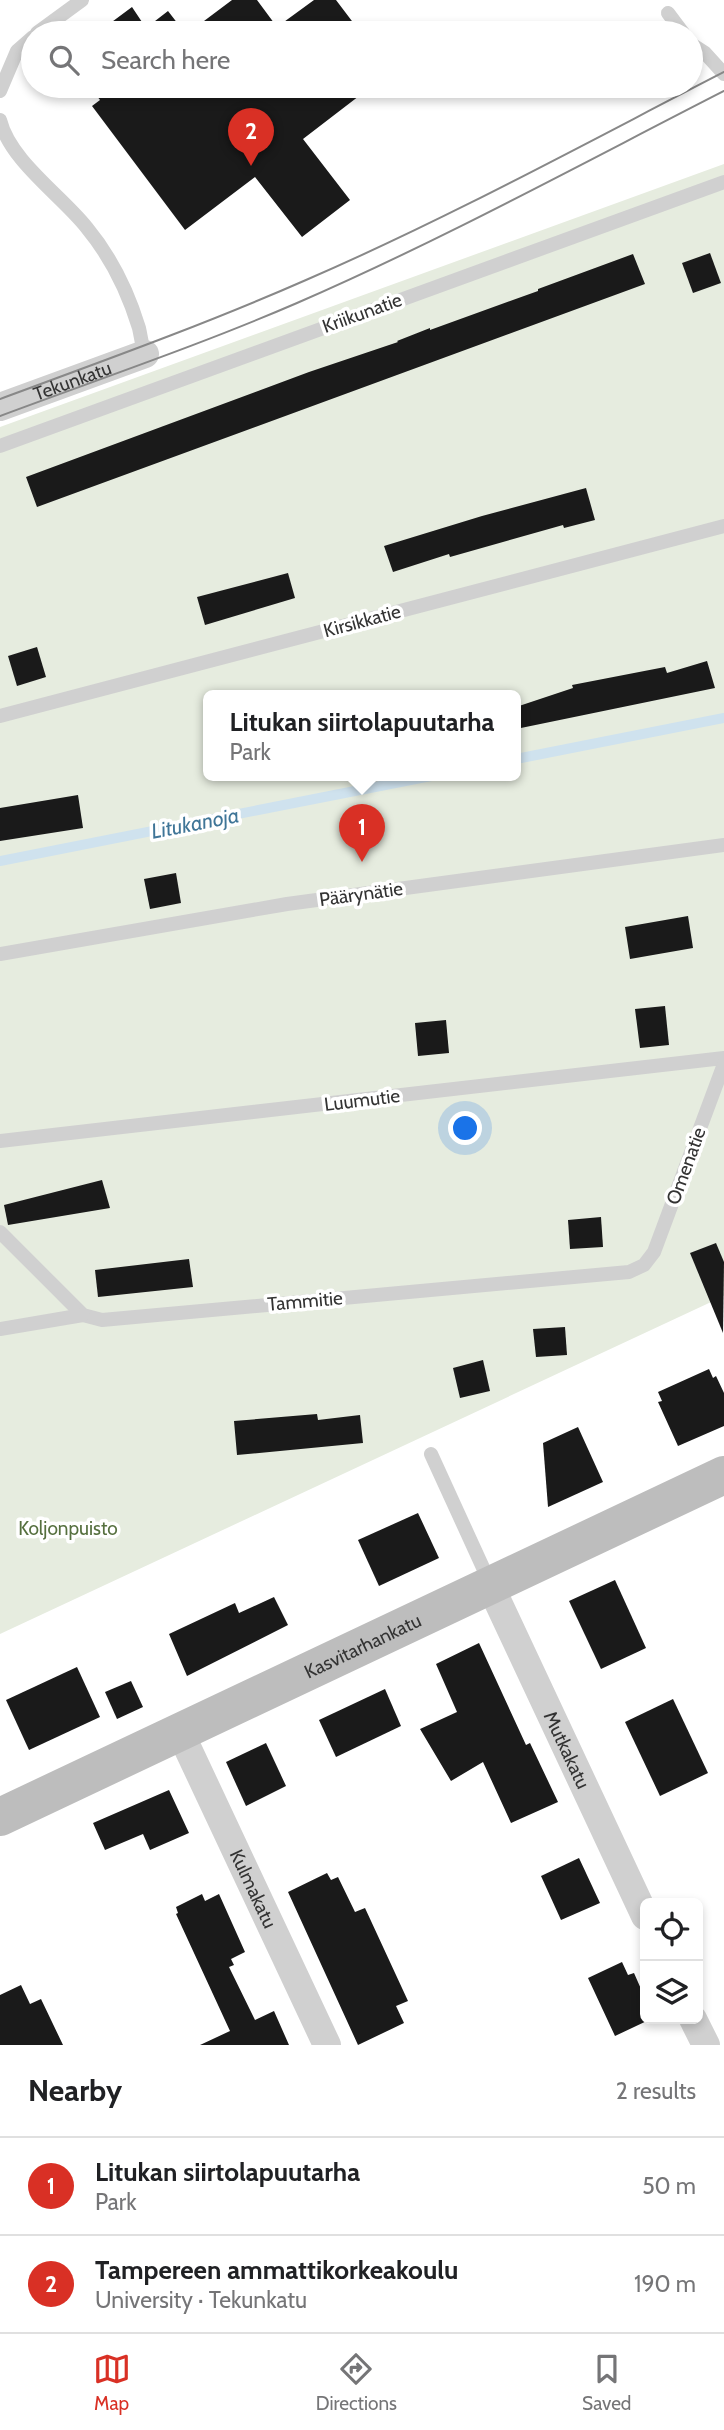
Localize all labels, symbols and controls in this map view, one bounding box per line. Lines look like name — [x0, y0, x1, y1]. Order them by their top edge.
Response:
search box — [21, 21, 703, 98]
icon: search — [45, 41, 83, 79]
text: Search here — [101, 44, 230, 76]
pin: 2 — [228, 108, 274, 166]
street label: Kriikunatie — [319, 288, 405, 338]
street label: Tekunkatu — [30, 356, 114, 405]
street label: Kirsikkatie — [321, 600, 403, 642]
popup — [203, 690, 521, 781]
text: Litukan siirtolapuutarha — [229, 706, 495, 738]
text: Park — [229, 738, 271, 766]
water label: Litukanoja — [149, 802, 241, 845]
pin: 1 — [339, 804, 385, 862]
street label: Päärynätie — [318, 877, 405, 911]
street label: Luumutie — [323, 1084, 401, 1116]
your location — [448, 1111, 482, 1145]
street label: Omenatie — [661, 1124, 711, 1208]
street label: Tammitie — [266, 1286, 344, 1316]
park label: Koljonpuisto — [18, 1517, 118, 1540]
street label: Kasvitarhankatu — [300, 1608, 425, 1683]
street label: Mutkakatu — [539, 1707, 595, 1792]
street label: Kulmakatu — [225, 1846, 282, 1932]
map controls — [640, 1898, 703, 2024]
button: locate — [640, 1898, 703, 1961]
button: layers — [640, 1961, 703, 2024]
text: Nearby — [28, 2072, 122, 2109]
text: 2 results — [616, 2077, 696, 2105]
text: Litukan siirtolapuutarha — [95, 2156, 360, 2188]
text: 1 — [47, 2172, 55, 2200]
text: 50 m — [642, 2172, 696, 2200]
text: Park — [95, 2188, 136, 2216]
text: Tampereen ammattikorkeakoulu — [95, 2254, 458, 2286]
text: 2 — [45, 2270, 57, 2298]
text: 190 m — [634, 2270, 696, 2298]
text: University · Tekunkatu — [95, 2286, 307, 2314]
tab: Map — [93, 2350, 131, 2415]
tab: Directions — [316, 2350, 397, 2415]
tab: Saved — [582, 2350, 631, 2415]

